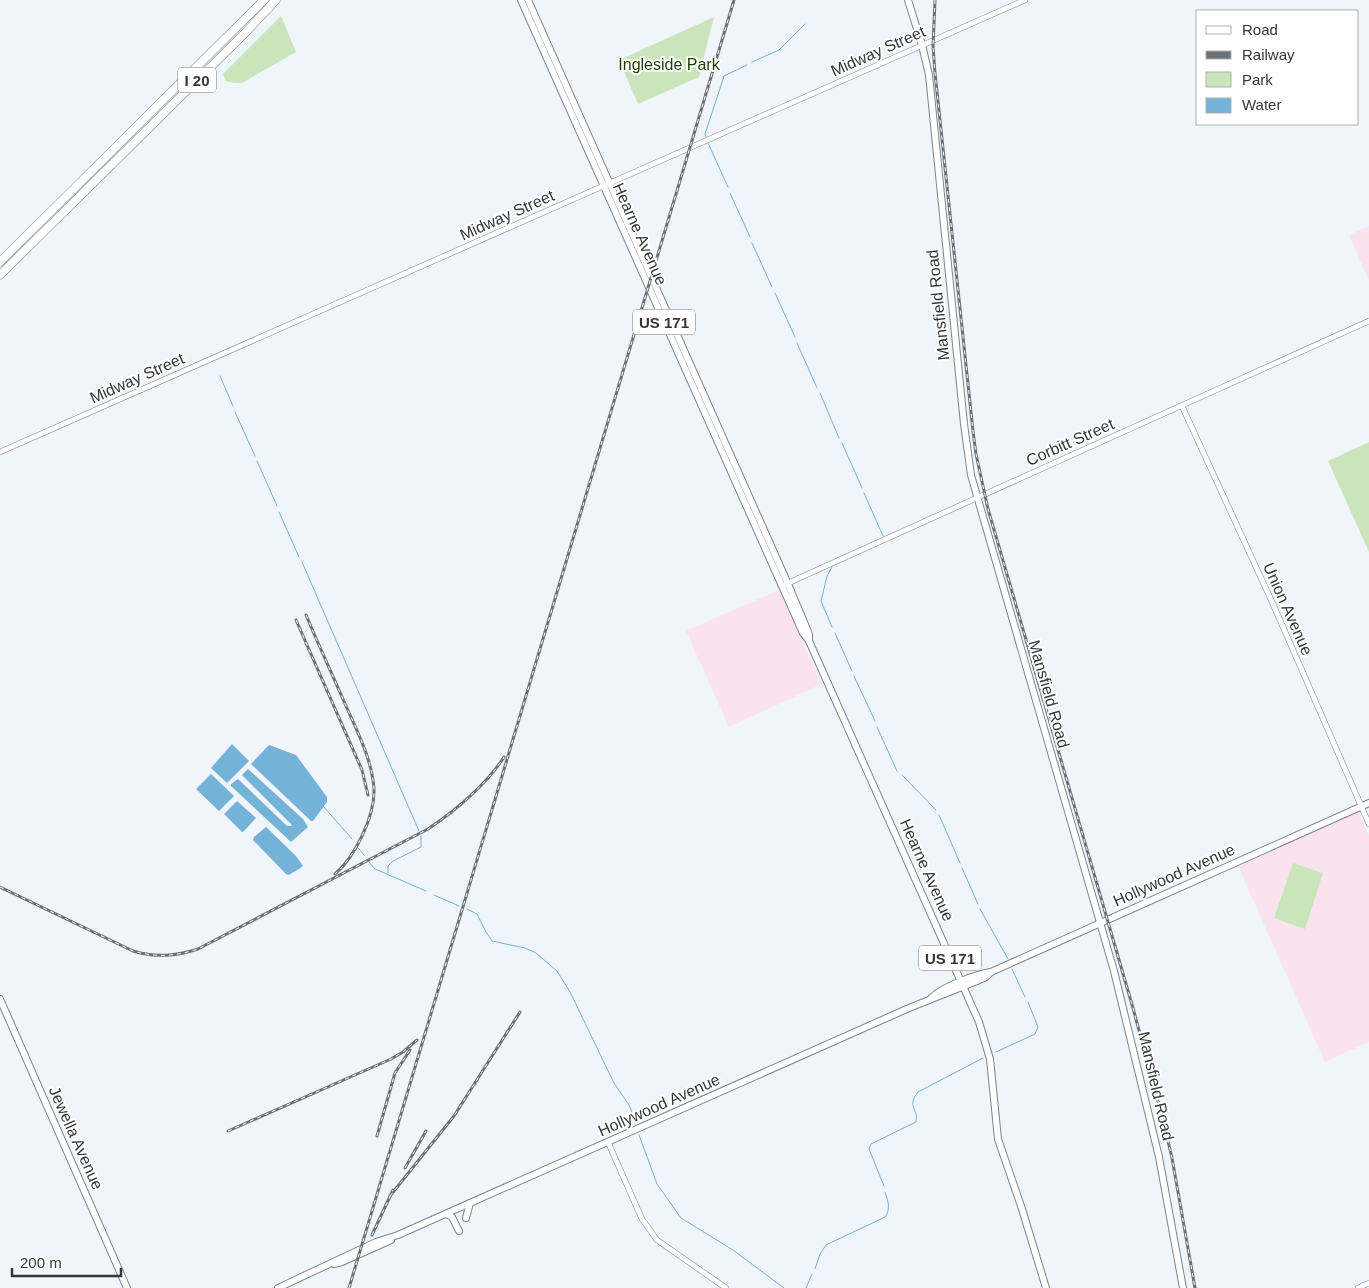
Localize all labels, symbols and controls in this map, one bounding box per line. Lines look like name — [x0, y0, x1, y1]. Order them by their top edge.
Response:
legend — [1196, 10, 1359, 125]
text: Road — [1242, 21, 1278, 38]
street label: Midway Street — [828, 22, 928, 79]
text: Railway — [1242, 46, 1295, 63]
park label: Ingleside Park — [618, 56, 721, 73]
road number: I 20 — [178, 68, 216, 92]
text: Park — [1242, 71, 1273, 88]
text: Water — [1242, 96, 1281, 113]
street label: Hearne Avenue — [610, 180, 670, 288]
street label: Midway Street — [457, 186, 557, 243]
street label: Mansfield Road — [924, 249, 952, 361]
road number: US 171 — [633, 310, 695, 334]
street label: Midway Street — [87, 349, 187, 406]
street label: Corbitt Street — [1023, 415, 1117, 469]
street label: Union Avenue — [1260, 560, 1316, 658]
street label: Mansfield Road — [1026, 638, 1072, 750]
street label: Hearne Avenue — [897, 816, 957, 924]
street label: Hollywood Avenue — [1111, 840, 1238, 909]
road number: US 171 — [919, 946, 981, 970]
street label: Mansfield Road — [1135, 1030, 1177, 1142]
street label: Hollywood Avenue — [596, 1070, 723, 1139]
street label: Jewella Avenue — [46, 1084, 106, 1192]
scale bar — [12, 1246, 121, 1278]
text: 200 m — [20, 1254, 62, 1271]

